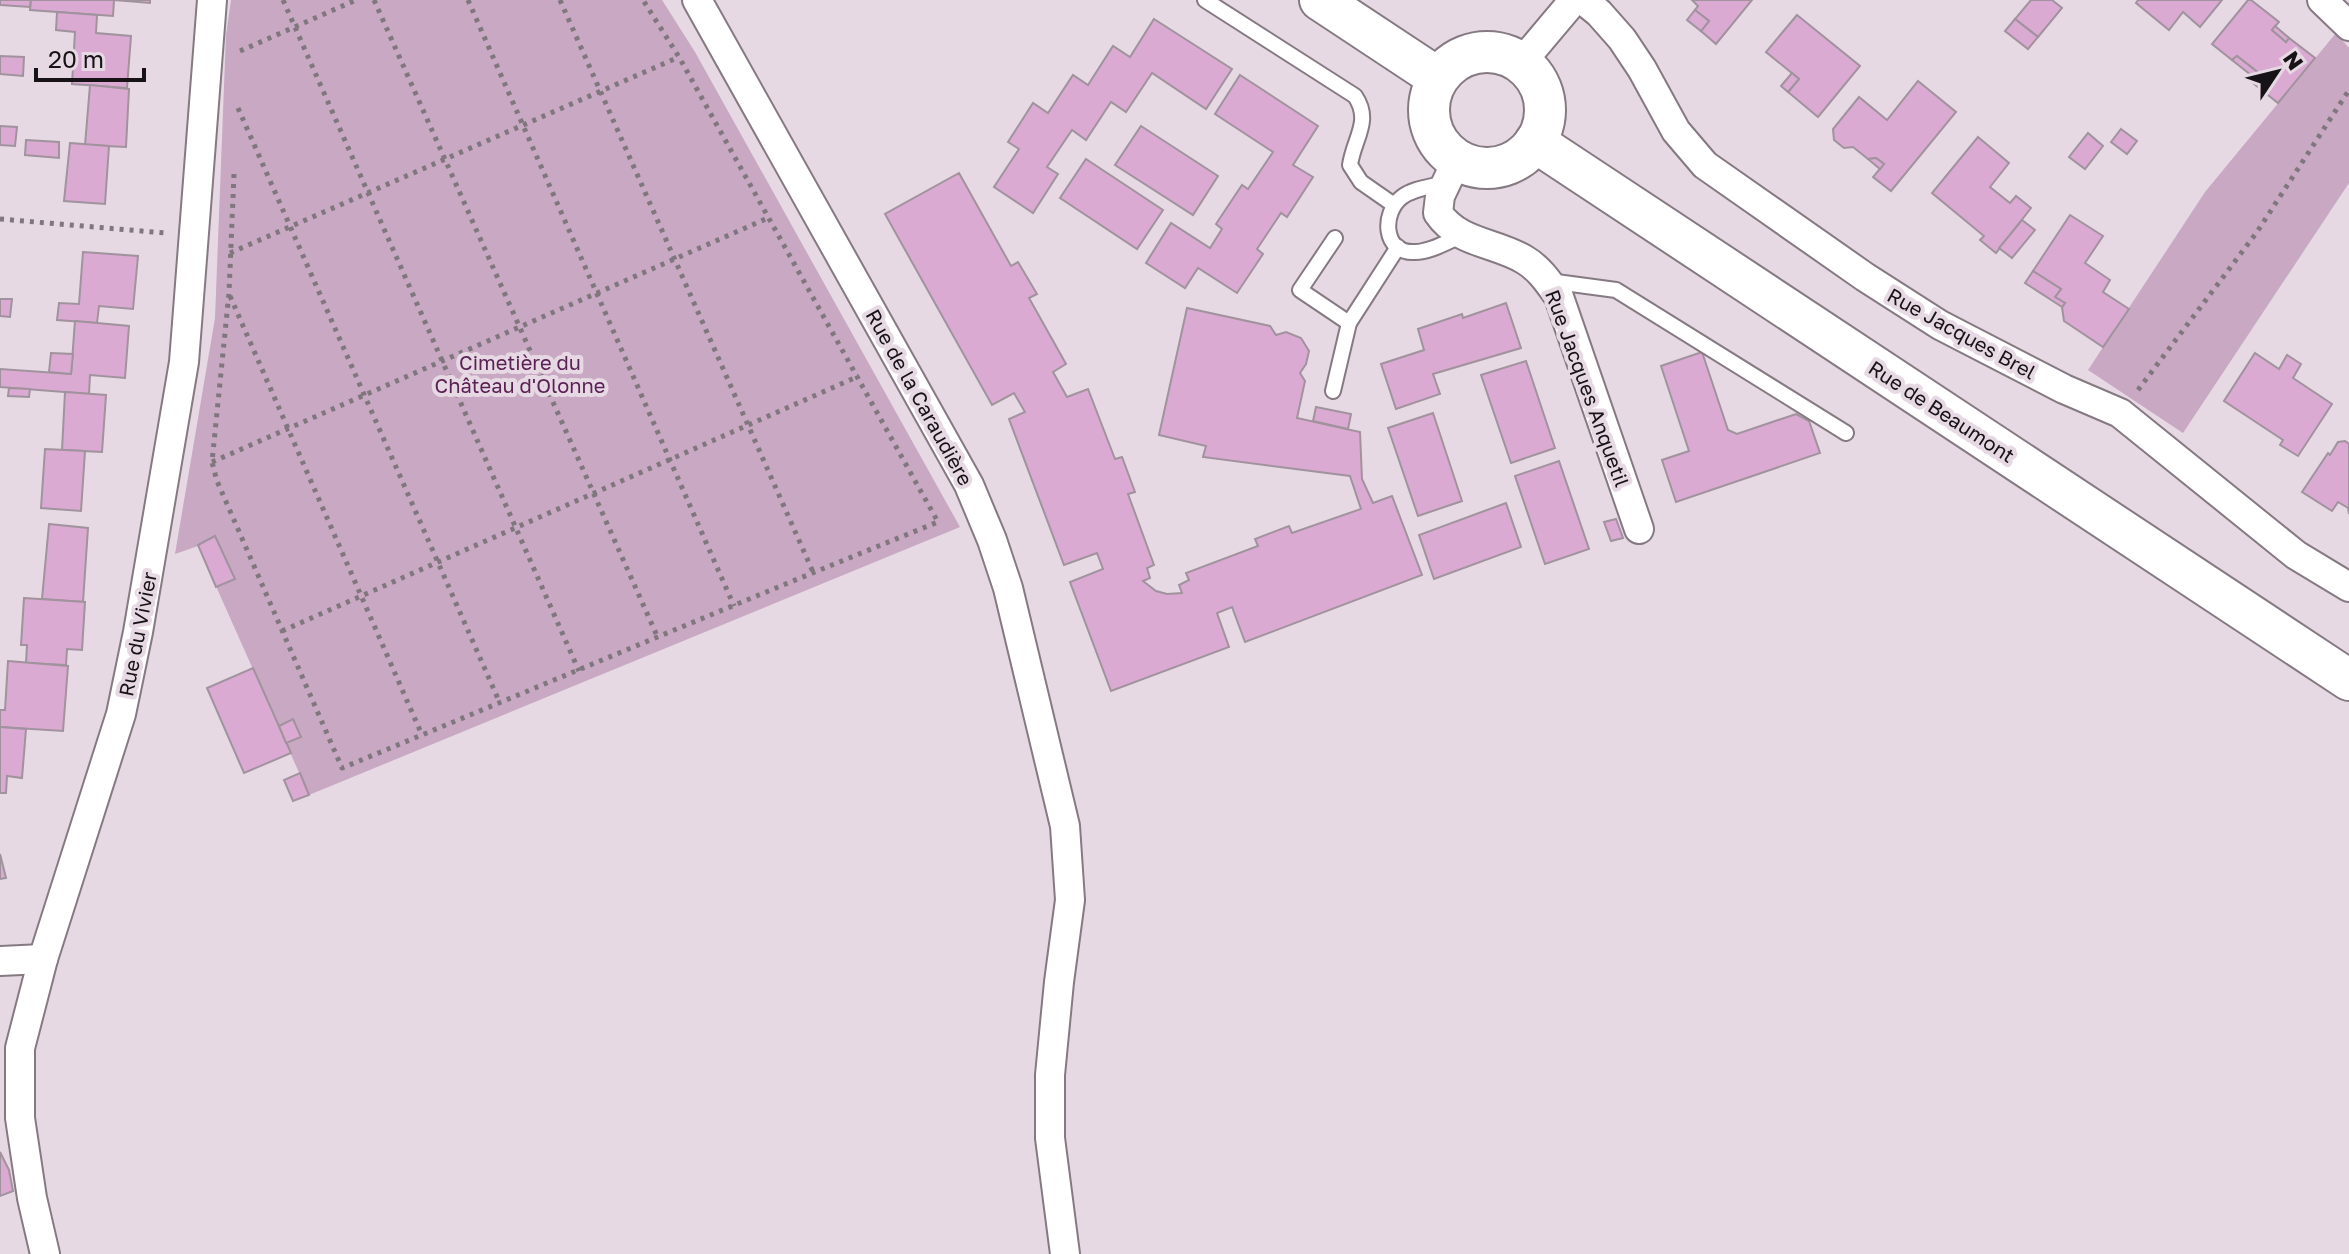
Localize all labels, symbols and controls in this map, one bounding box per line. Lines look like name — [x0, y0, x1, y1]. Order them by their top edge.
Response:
scale bar — [36, 32, 144, 82]
north arrow — [2237, 32, 2317, 112]
text: 20 m — [48, 44, 104, 73]
text: N — [2278, 46, 2310, 75]
street label: Rue Jacques Brel — [1884, 282, 2040, 384]
street label: Rue Jacques Anquetil — [1541, 286, 1635, 490]
street label: Rue de la Caraudière — [862, 305, 978, 489]
park label: Cimetière du Château d'Olonne — [435, 350, 605, 397]
street label: Rue de Beaumont — [1865, 355, 2019, 467]
street label: Rue du Vivier — [113, 570, 161, 698]

